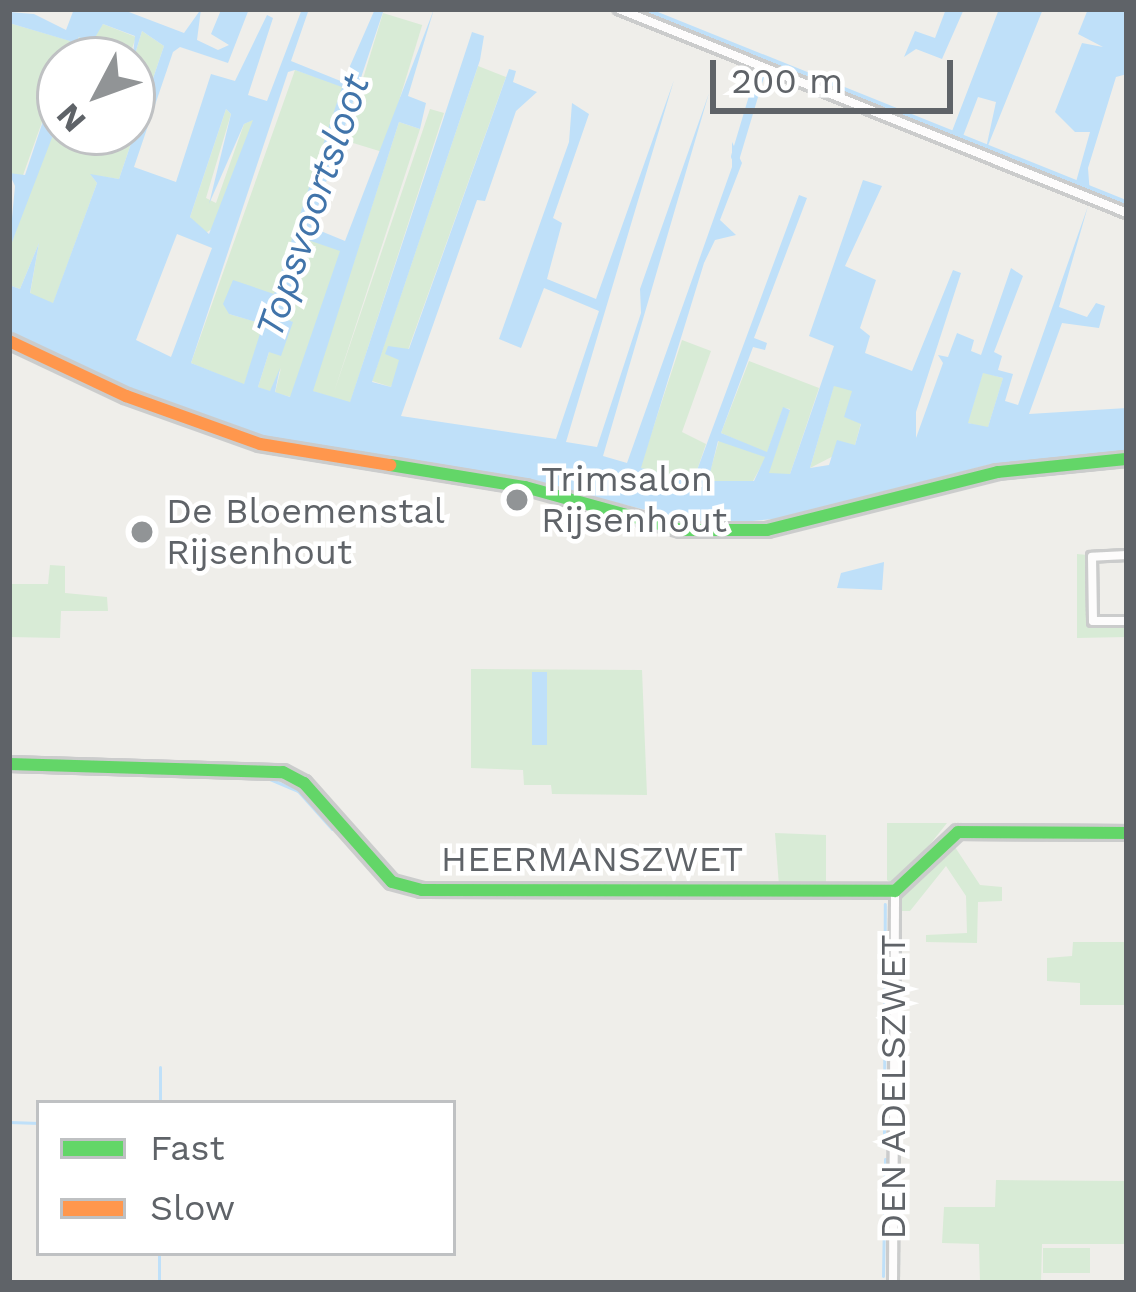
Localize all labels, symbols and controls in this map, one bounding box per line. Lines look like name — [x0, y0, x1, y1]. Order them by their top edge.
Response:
north arrow — [36, 36, 156, 156]
scale bar — [716, 36, 959, 110]
text: 200 m — [731, 60, 843, 102]
water label: Topsvoortsloot — [246, 68, 380, 344]
text: N — [48, 96, 93, 140]
place label: Trimsalon Rijsenhout — [541, 457, 727, 542]
marker: Trimsalon Rijsenhout — [504, 487, 530, 513]
place label: De Bloemenstal Rijsenhout — [166, 489, 445, 574]
marker: De Bloemenstal Rijsenhout — [129, 519, 155, 545]
street label: HEERMANSZWET — [441, 838, 743, 882]
street label: DEN ADELSZWET — [872, 934, 916, 1240]
legend — [36, 1100, 456, 1256]
text: Fast — [150, 1127, 225, 1169]
text: Slow — [150, 1187, 235, 1229]

